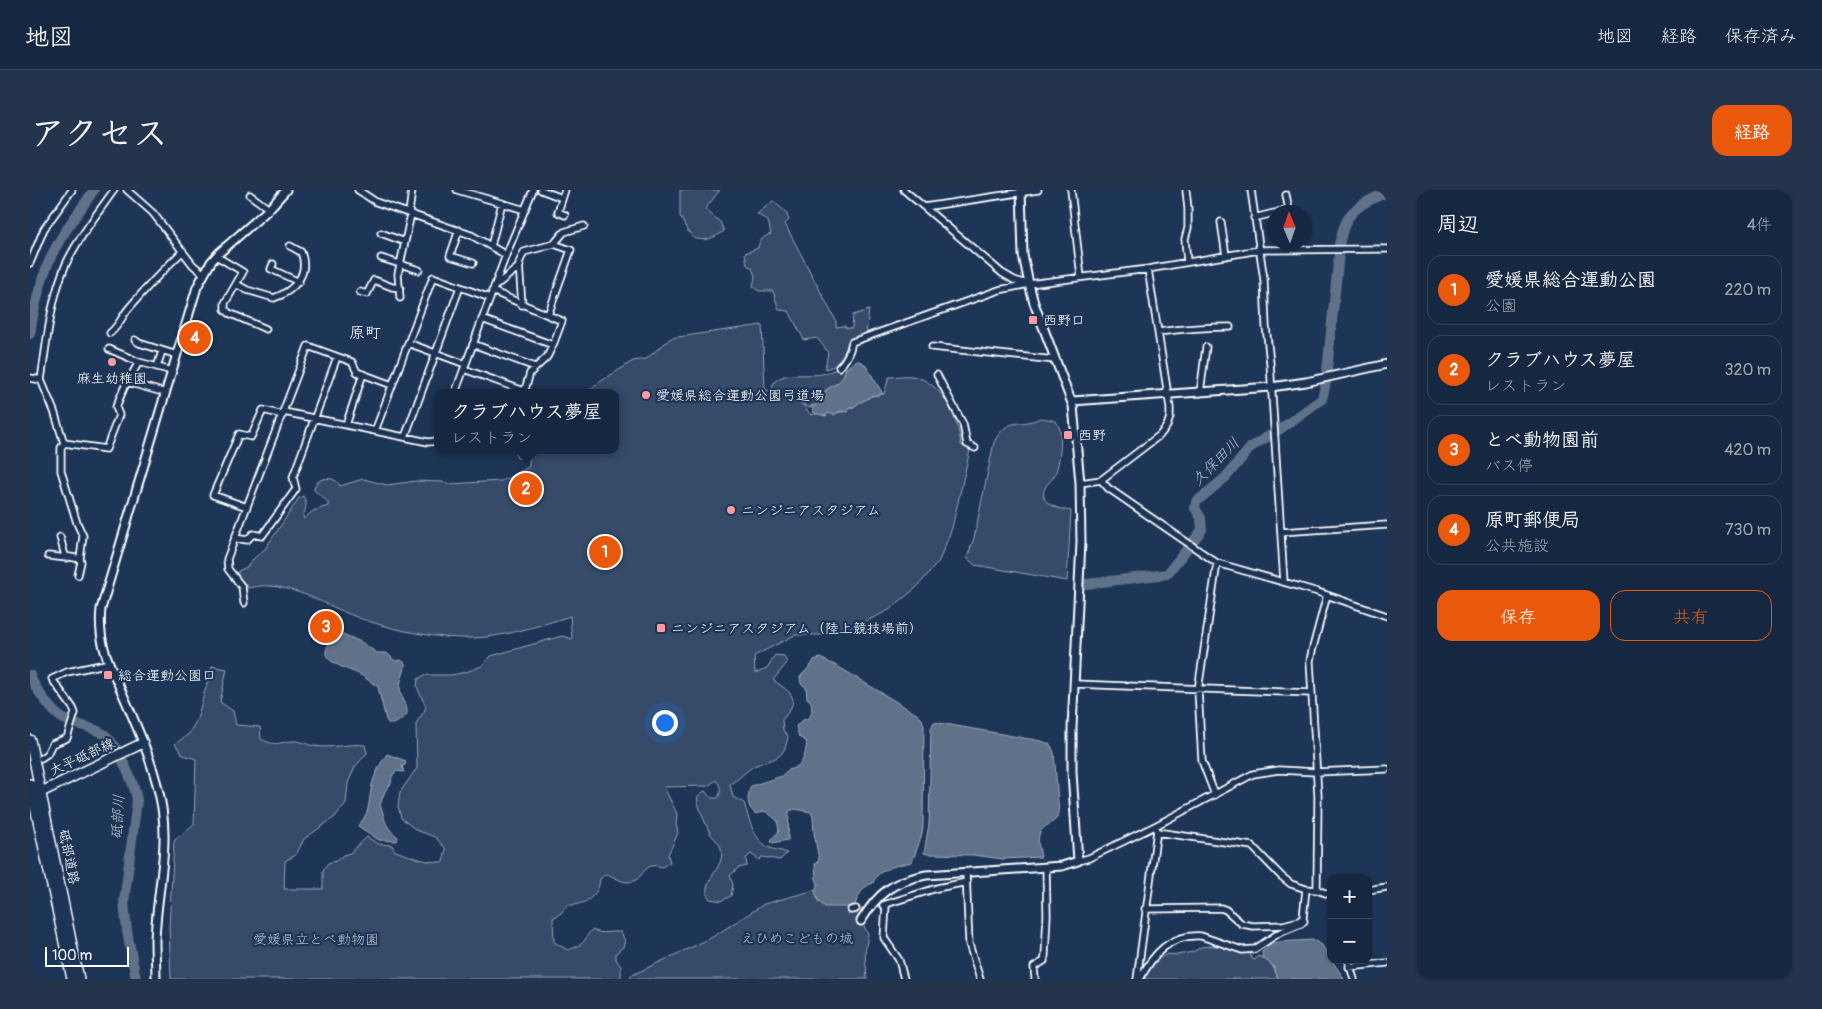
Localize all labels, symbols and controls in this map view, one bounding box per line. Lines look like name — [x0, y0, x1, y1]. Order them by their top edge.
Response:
text: 地図 — [25, 23, 73, 52]
text: 地図 — [1597, 25, 1633, 48]
text: 経路 — [1661, 25, 1697, 48]
text: 保存済み — [1725, 25, 1797, 48]
button: 経路 — [1712, 105, 1792, 156]
text: アクセス — [30, 112, 168, 156]
north arrow — [1267, 205, 1312, 250]
text: 周辺 — [1437, 211, 1479, 238]
text: 4件 — [1747, 215, 1772, 235]
text: 愛媛県総合運動公園 — [1485, 268, 1656, 292]
text: 1 — [1451, 280, 1457, 300]
text: 220 m — [1725, 280, 1771, 300]
text: 公園 — [1485, 296, 1517, 316]
place label: 西野口 — [1043, 312, 1085, 329]
marker: 西野口 — [1027, 314, 1039, 326]
pin: 4 — [179, 319, 211, 357]
district label: 原町 — [349, 323, 381, 343]
text: クラブハウス夢屋 — [1485, 348, 1636, 372]
marker: 麻生幼稚園 — [106, 356, 118, 368]
text: 2 — [1450, 360, 1458, 380]
text: 320 m — [1725, 360, 1771, 380]
place label: 麻生幼稚園 — [77, 370, 147, 387]
text: レストラン — [1485, 376, 1566, 396]
place label: 愛媛県総合運動公園弓道場 — [656, 387, 824, 404]
popup — [434, 389, 619, 454]
marker: 愛媛県総合運動公園弓道場 — [640, 389, 652, 401]
text: クラブハウス夢屋 — [451, 400, 602, 424]
place label: 西野 — [1078, 427, 1106, 444]
text: レストラン — [451, 428, 532, 448]
text: とべ動物園前 — [1485, 428, 1599, 452]
marker: 西野 — [1062, 429, 1074, 441]
water label: 久保田川 — [1188, 434, 1244, 490]
text: 3 — [1450, 440, 1458, 460]
text: 420 m — [1724, 440, 1771, 460]
text: バス停 — [1485, 456, 1533, 476]
pin: 2 — [510, 470, 542, 508]
place label: ニンジニアスタジアム — [741, 502, 881, 519]
marker: ニンジニアスタジアム — [725, 504, 737, 516]
text: 原町郵便局 — [1485, 508, 1580, 532]
text: 4 — [1449, 520, 1459, 540]
text: 730 m — [1725, 520, 1771, 540]
pin: 1 — [589, 533, 621, 571]
text: 公共施設 — [1485, 536, 1549, 556]
button: 保存 — [1437, 590, 1600, 641]
button: 共有 — [1610, 590, 1772, 641]
pin: 3 — [310, 608, 342, 646]
place label: ニンジニアスタジアム（陸上競技場前） — [671, 620, 923, 637]
marker: ニンジニアスタジアム（陸上競技場前） — [655, 622, 667, 634]
place label: 総合運動公園口 — [118, 667, 216, 684]
marker: 総合運動公園口 — [102, 669, 114, 681]
your location — [652, 710, 678, 736]
street label: 大平砥部線 — [47, 735, 117, 779]
water label: 砥部川 — [107, 794, 129, 840]
street label: 砥部道路 — [55, 828, 83, 886]
map controls — [1327, 874, 1372, 964]
button: + — [1327, 874, 1372, 919]
button: − — [1327, 919, 1372, 964]
park label: えひめこどもの城 — [741, 930, 853, 947]
park label: 愛媛県立とべ動物園 — [253, 931, 379, 948]
scale bar — [45, 944, 129, 967]
text: 100 m — [52, 947, 92, 964]

